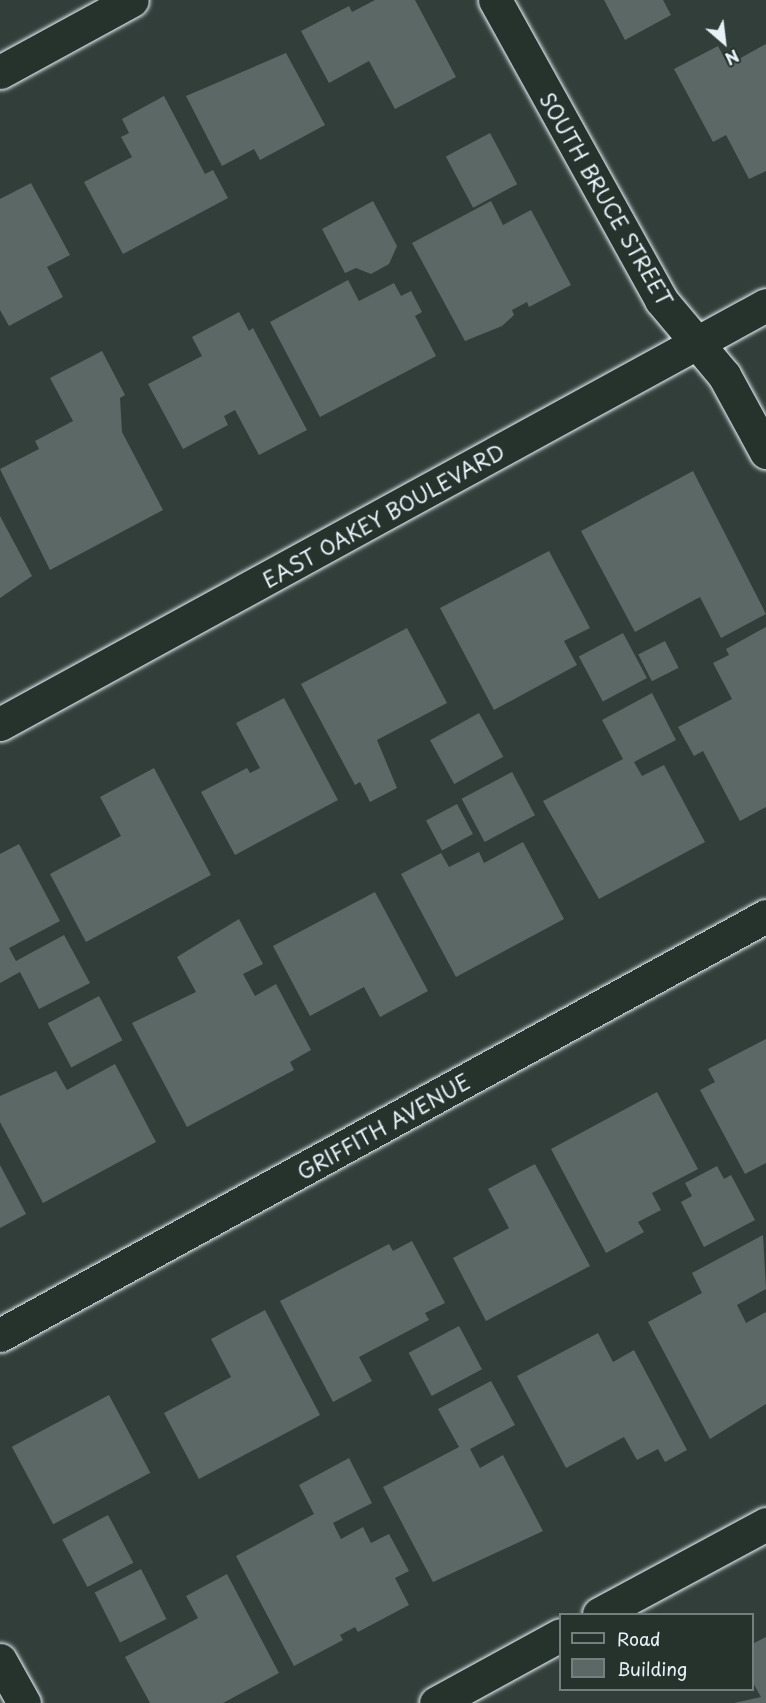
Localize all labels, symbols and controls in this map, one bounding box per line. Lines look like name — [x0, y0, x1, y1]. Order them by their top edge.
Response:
north arrow — [694, 12, 754, 72]
text: N — [721, 44, 744, 71]
street label: SOUTH BRUCE STREET — [535, 87, 679, 311]
street label: EAST OAKEY BOULEVARD — [257, 437, 509, 593]
street label: GRIFFITH AVENUE — [292, 1068, 474, 1184]
legend — [559, 1613, 754, 1691]
text: Road — [617, 1625, 661, 1652]
text: Building — [617, 1655, 687, 1682]

